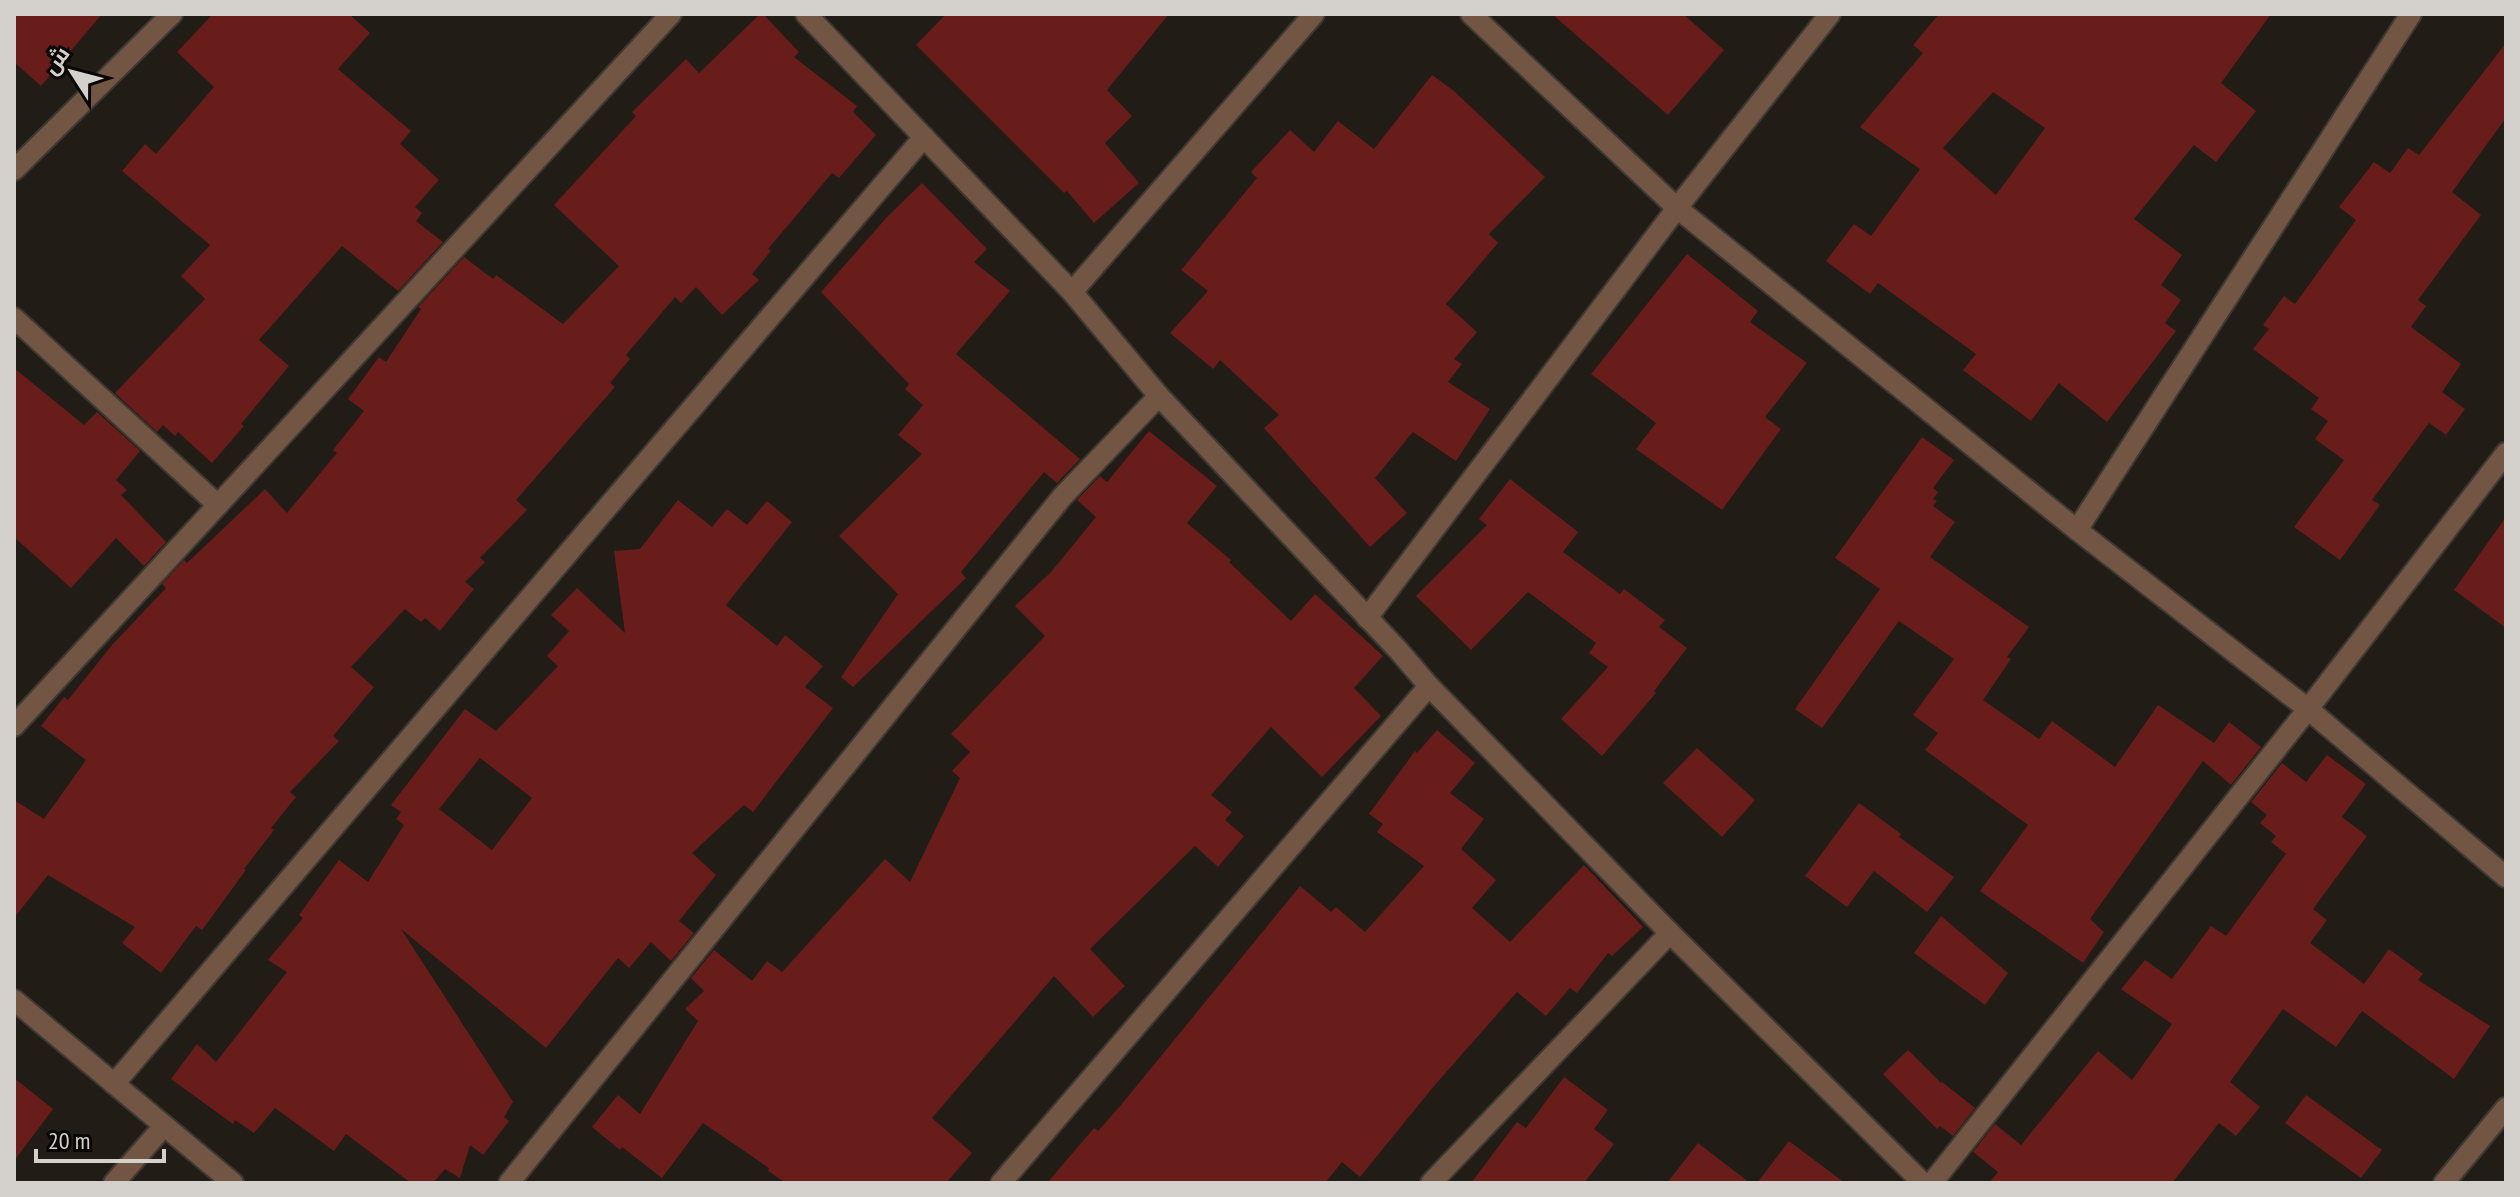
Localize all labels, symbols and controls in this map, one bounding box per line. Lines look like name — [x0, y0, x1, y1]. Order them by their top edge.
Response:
north arrow — [32, 32, 112, 112]
text: ش — [36, 41, 75, 80]
scale bar — [36, 1113, 164, 1163]
text: 20 m — [48, 1125, 90, 1156]

